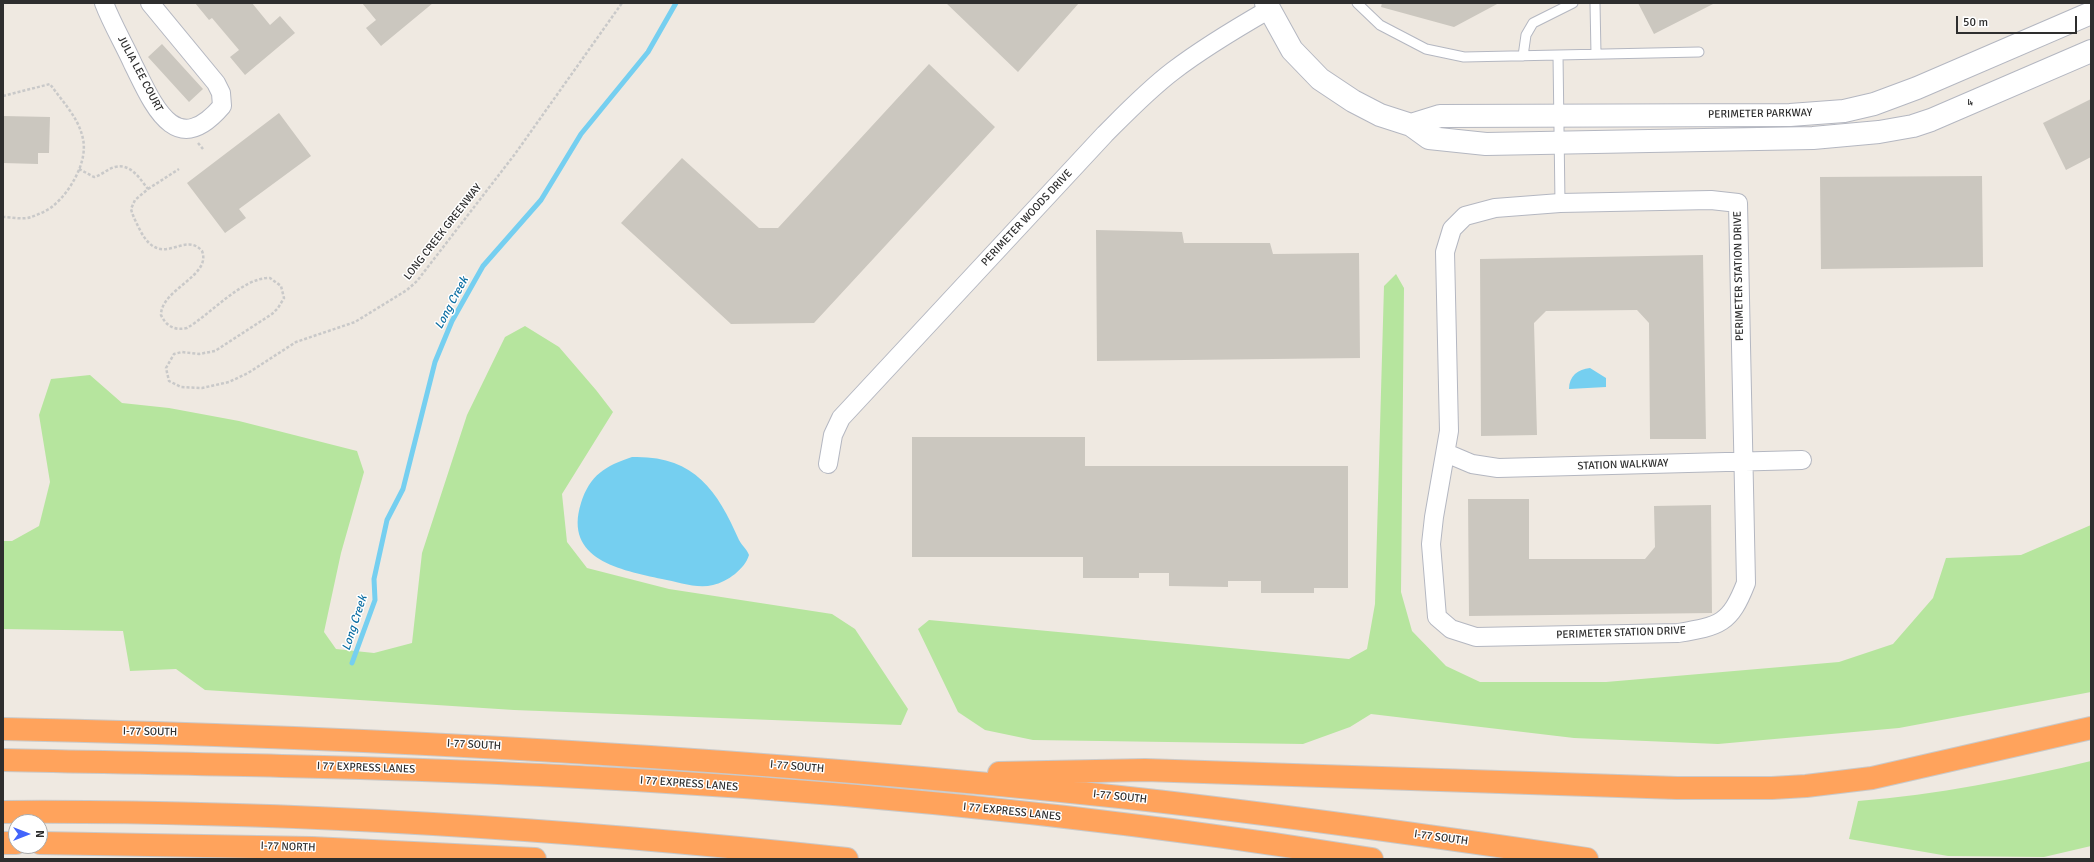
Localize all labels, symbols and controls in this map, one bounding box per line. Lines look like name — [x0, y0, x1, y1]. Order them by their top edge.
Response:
scale bar — [1958, 8, 2079, 34]
text: 50 m — [1963, 15, 1988, 30]
street label: JULIA LEE COURT — [114, 34, 166, 114]
street label: 4 — [1965, 96, 1975, 110]
street label: PERIMETER PARKWAY — [1708, 106, 1812, 122]
street label: PERIMETER WOODS DRIVE — [979, 167, 1075, 269]
street label: LONG CREEK GREENWAY — [401, 181, 485, 283]
street label: PERIMETER STATION DRIVE — [1731, 211, 1747, 341]
water label: Long Creek — [432, 274, 472, 332]
street label: STATION WALKWAY — [1577, 457, 1669, 473]
water label: Long Creek — [339, 594, 371, 652]
street label: PERIMETER STATION DRIVE — [1556, 624, 1686, 642]
street label: I-77 SOUTH — [123, 725, 177, 739]
street label: I-77 SOUTH — [446, 737, 502, 753]
street label: I-77 SOUTH — [769, 758, 825, 776]
street label: I 77 EXPRESS LANES — [317, 760, 415, 776]
street label: I 77 EXPRESS LANES — [639, 774, 739, 794]
street label: I-77 SOUTH — [1092, 788, 1148, 806]
street label: I 77 EXPRESS LANES — [962, 800, 1062, 824]
north arrow — [8, 814, 48, 854]
street label: I-77 SOUTH — [1413, 828, 1469, 848]
text: N — [33, 830, 46, 838]
street label: I-77 NORTH — [260, 839, 316, 855]

